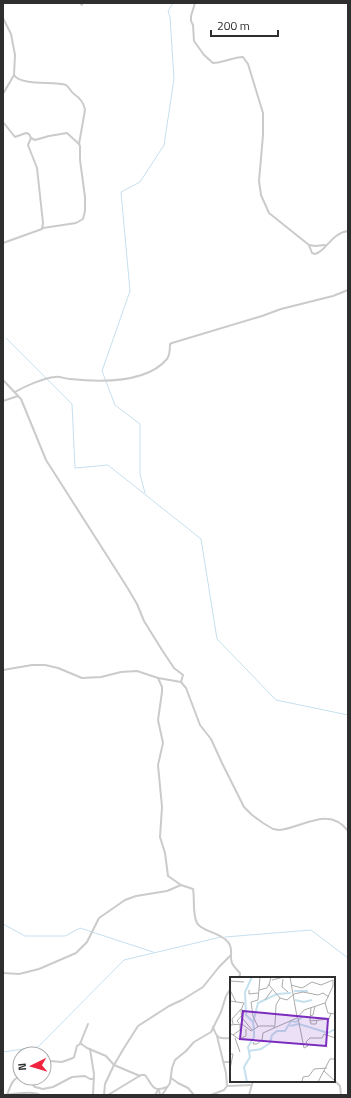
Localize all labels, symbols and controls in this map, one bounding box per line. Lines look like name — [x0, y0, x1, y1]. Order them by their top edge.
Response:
scale bar — [211, 12, 278, 38]
text: 200 m — [217, 16, 250, 35]
inset map — [230, 977, 335, 1082]
north arrow — [12, 1046, 52, 1086]
text: N — [14, 1062, 30, 1071]

